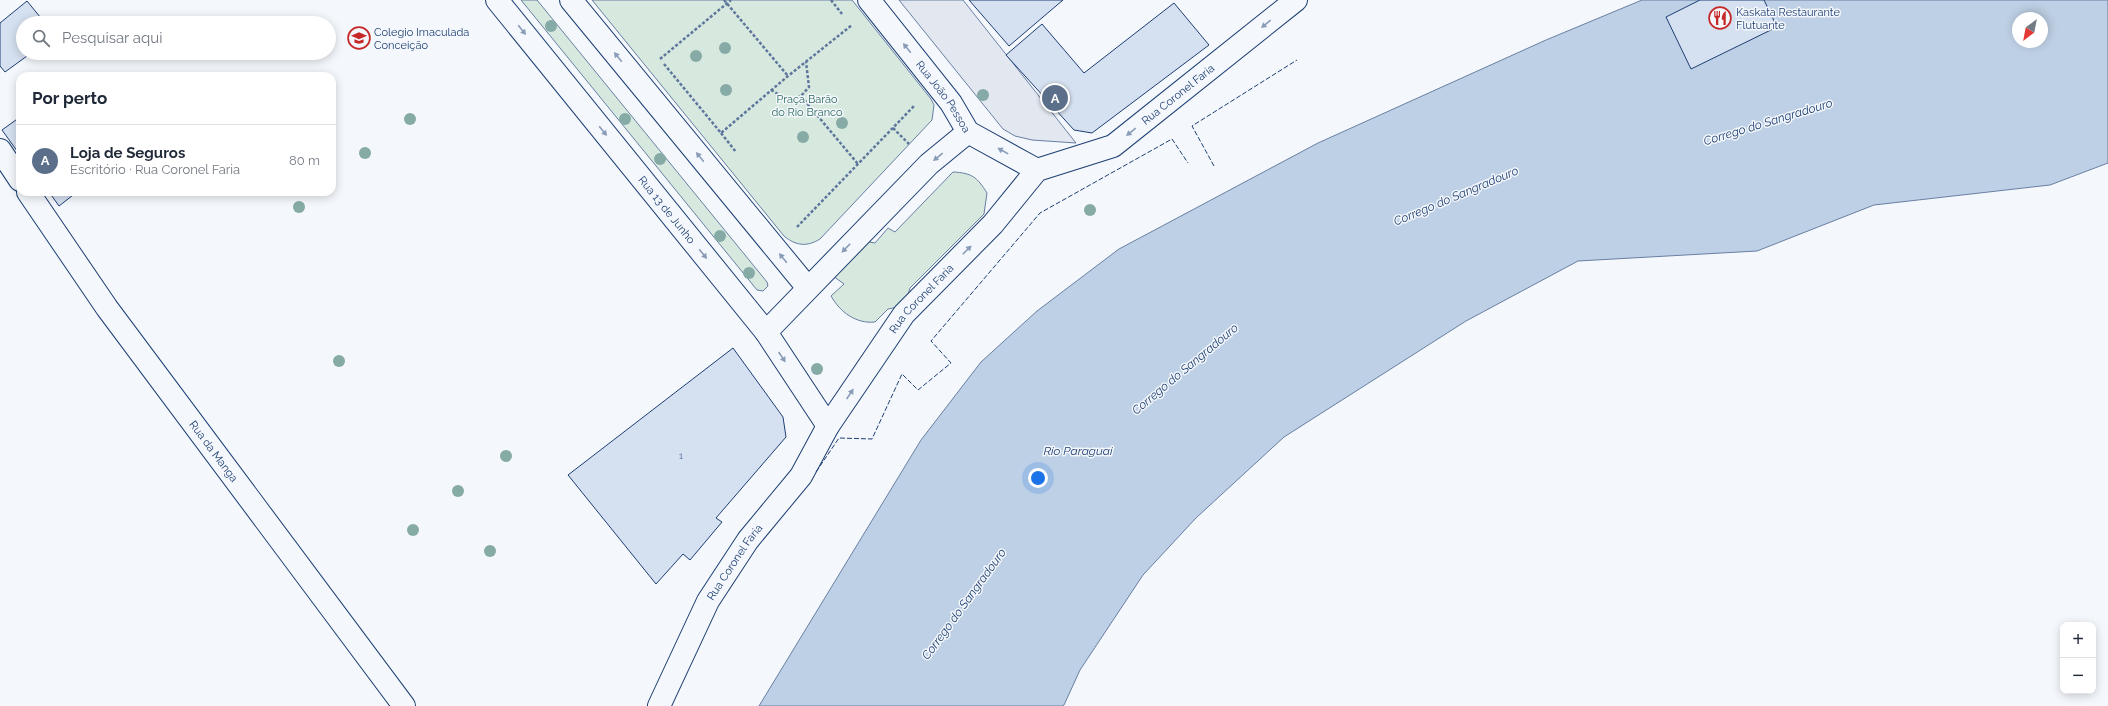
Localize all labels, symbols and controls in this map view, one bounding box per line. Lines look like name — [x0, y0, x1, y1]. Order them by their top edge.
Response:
restaurant icon: Kaskata Restaurante Flutuante — [1707, 5, 1733, 31]
place label: Kaskata Restaurante Flutuante — [1736, 6, 1840, 32]
north arrow — [2012, 12, 2048, 48]
search box — [16, 16, 336, 60]
one-way arrow — [1260, 20, 1271, 29]
school or university icon: Colegio Imaculada Conceição — [346, 25, 372, 51]
one-way arrow — [517, 25, 526, 36]
place label: Colegio Imaculada Conceição — [374, 26, 469, 52]
icon: search — [30, 27, 52, 49]
text: Pesquisar aqui — [62, 29, 162, 47]
one-way arrow — [903, 43, 912, 53]
one-way arrow — [613, 52, 622, 62]
street label: Rua João Pessoa — [913, 58, 973, 135]
street label: Rua Coronel Faria — [1139, 61, 1217, 127]
pin: A — [1042, 83, 1068, 113]
text: Por perto — [32, 88, 107, 108]
park label: Praça Barão do Rio Branco — [771, 93, 843, 119]
water label: Corrego do Sangradouro — [1702, 96, 1834, 148]
one-way arrow — [599, 126, 608, 137]
one-way arrow — [1126, 127, 1137, 136]
text: Loja de Seguros — [70, 144, 185, 162]
one-way arrow — [997, 148, 1009, 155]
one-way arrow — [696, 152, 705, 163]
one-way arrow — [933, 152, 943, 161]
text: A — [41, 153, 49, 168]
text: 80 m — [289, 153, 320, 168]
text: Escritório · Rua Coronel Faria — [70, 162, 240, 177]
water label: Corrego do Sangradouro — [1392, 163, 1521, 229]
street label: Rua 13 de Junho — [636, 173, 698, 246]
one-way arrow — [841, 243, 851, 253]
one-way arrow — [962, 245, 972, 255]
one-way arrow — [698, 249, 707, 259]
one-way arrow — [778, 252, 787, 263]
street label: Rua Coronel Faria — [886, 261, 956, 336]
water label: Corrego do Sangradouro — [1129, 320, 1241, 417]
one-way arrow — [778, 352, 786, 362]
one-way arrow — [846, 389, 854, 399]
street label: Rua da Manga — [187, 418, 241, 484]
water label: Rio Paraguai — [1043, 444, 1113, 458]
house number: 1 — [679, 451, 683, 461]
your location — [1028, 468, 1048, 488]
street label: Rua Coronel Faria — [704, 521, 765, 602]
water label: Corrego do Sangradouro — [919, 546, 1009, 662]
map controls — [2060, 622, 2096, 694]
button: + — [2060, 622, 2096, 658]
button: − — [2060, 658, 2096, 694]

